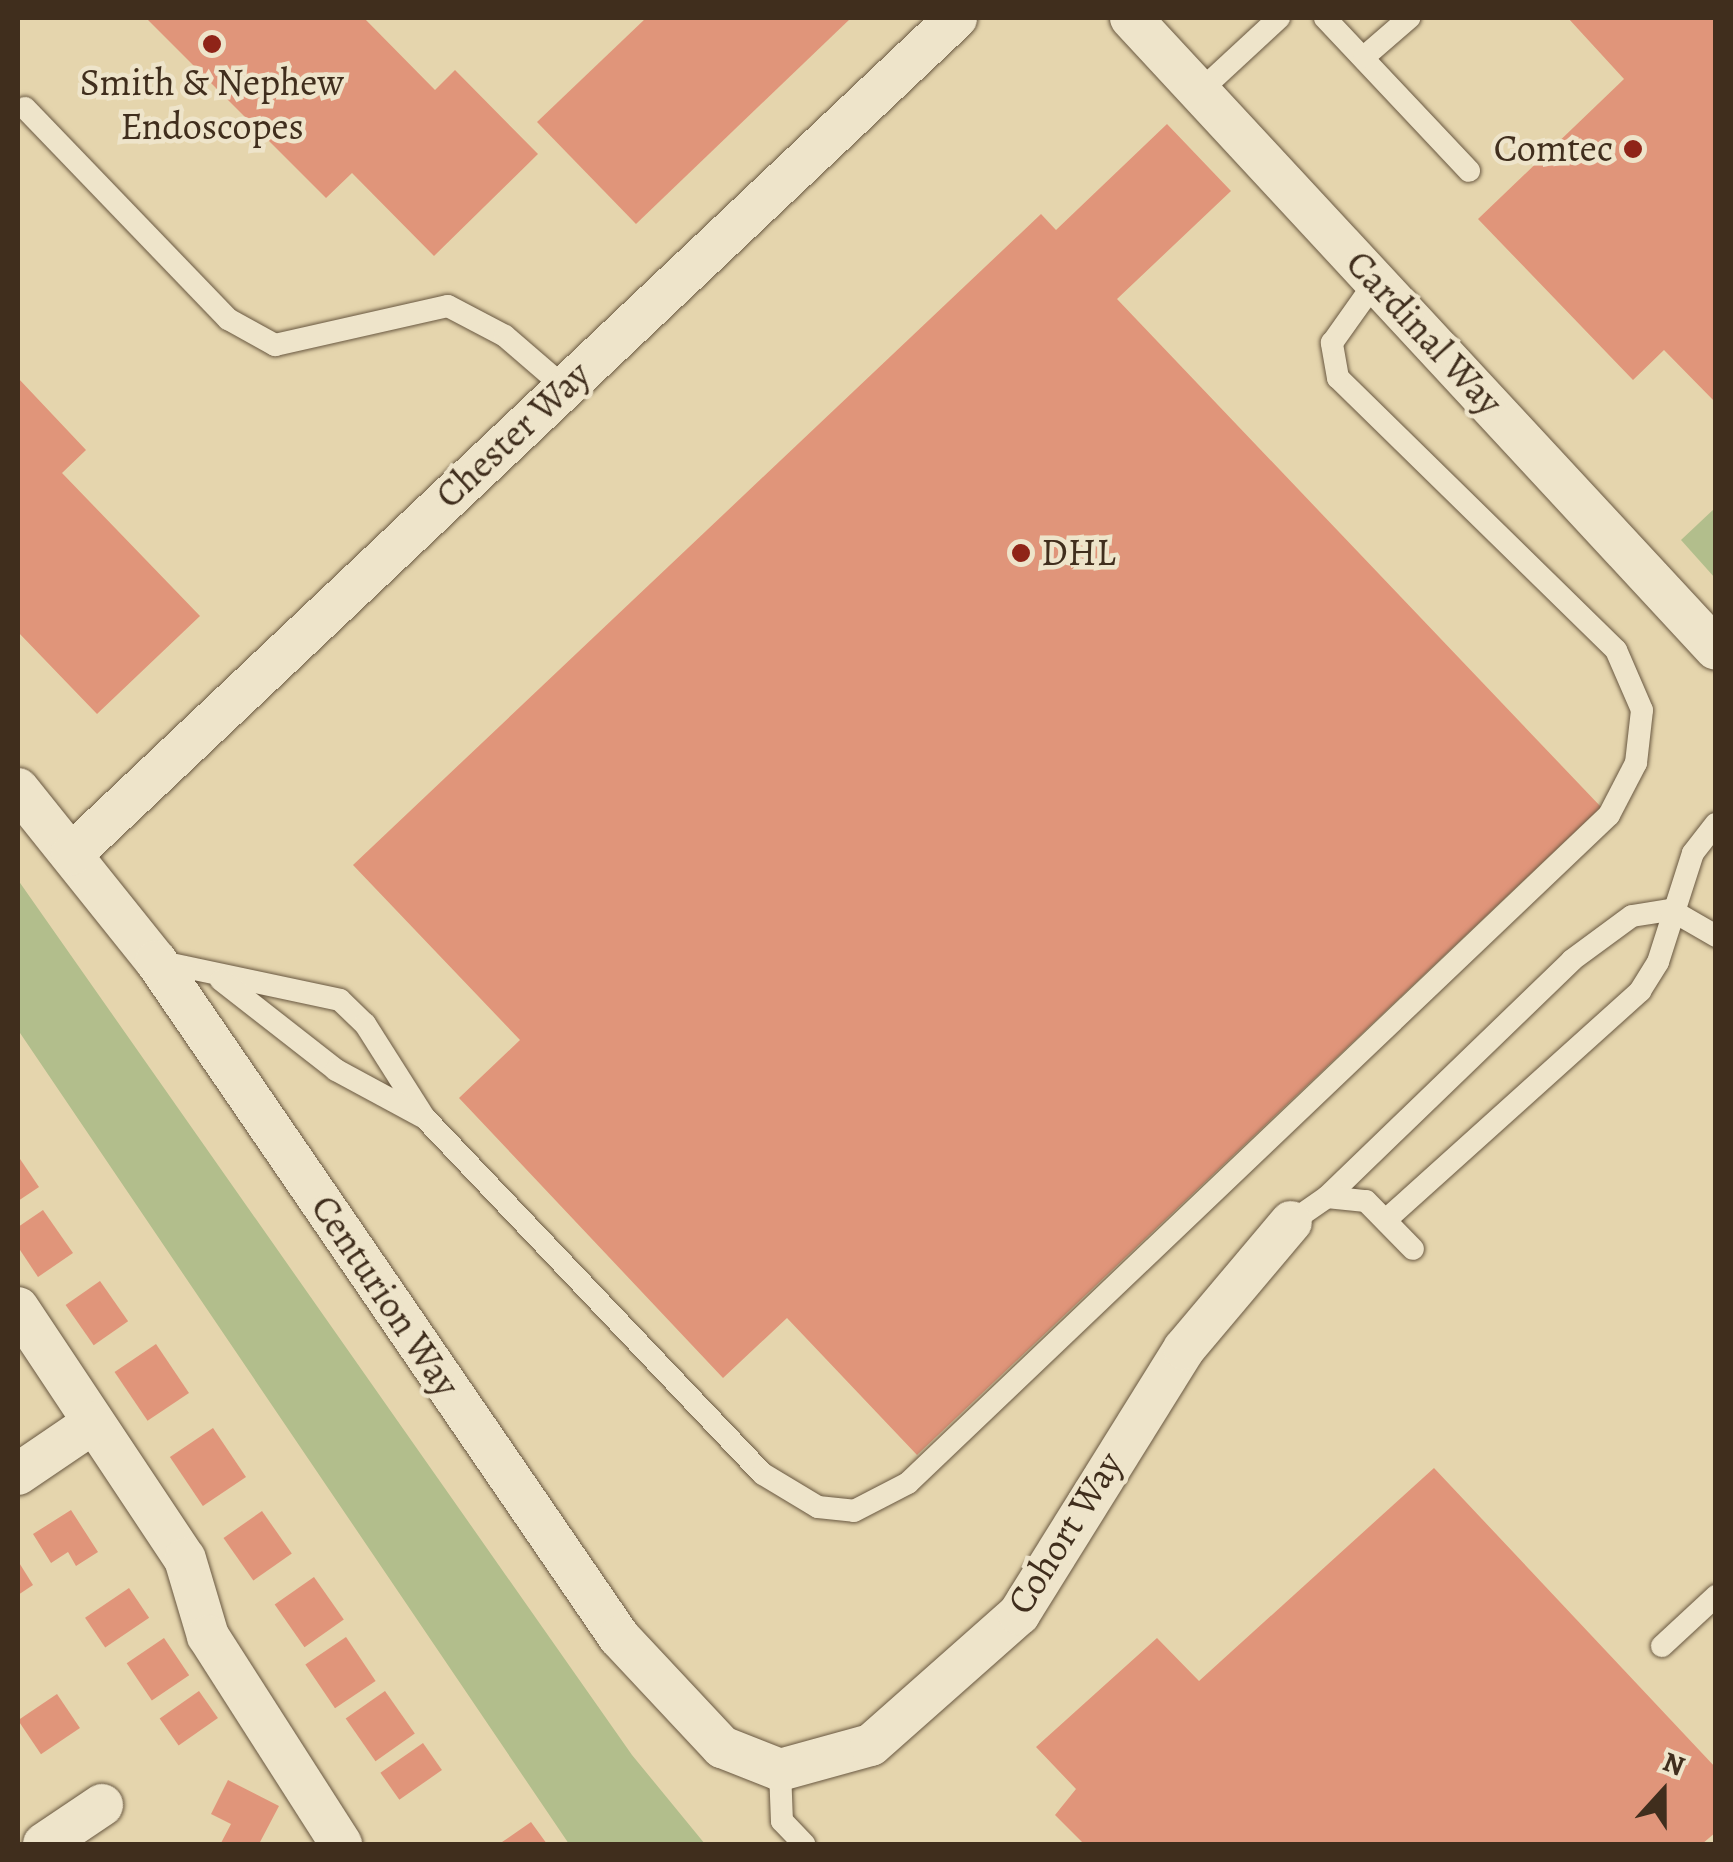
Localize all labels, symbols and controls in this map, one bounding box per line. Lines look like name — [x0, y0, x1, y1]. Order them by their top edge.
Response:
marker: Smith & Nephew Endoscopes — [201, 33, 223, 55]
place label: Smith & Nephew Endoscopes — [80, 60, 344, 150]
place label: Comtec — [1494, 126, 1613, 172]
marker: Comtec — [1622, 138, 1644, 160]
street label: Cardinal Way — [1336, 241, 1512, 425]
street label: Chester Way — [426, 352, 600, 518]
place label: DHL — [1041, 530, 1116, 576]
marker: DHL — [1010, 542, 1032, 564]
street label: Centurion Way — [301, 1187, 469, 1405]
street label: Cohort Way — [997, 1444, 1133, 1622]
north arrow — [1613, 1742, 1713, 1842]
text: N — [1657, 1743, 1690, 1785]

